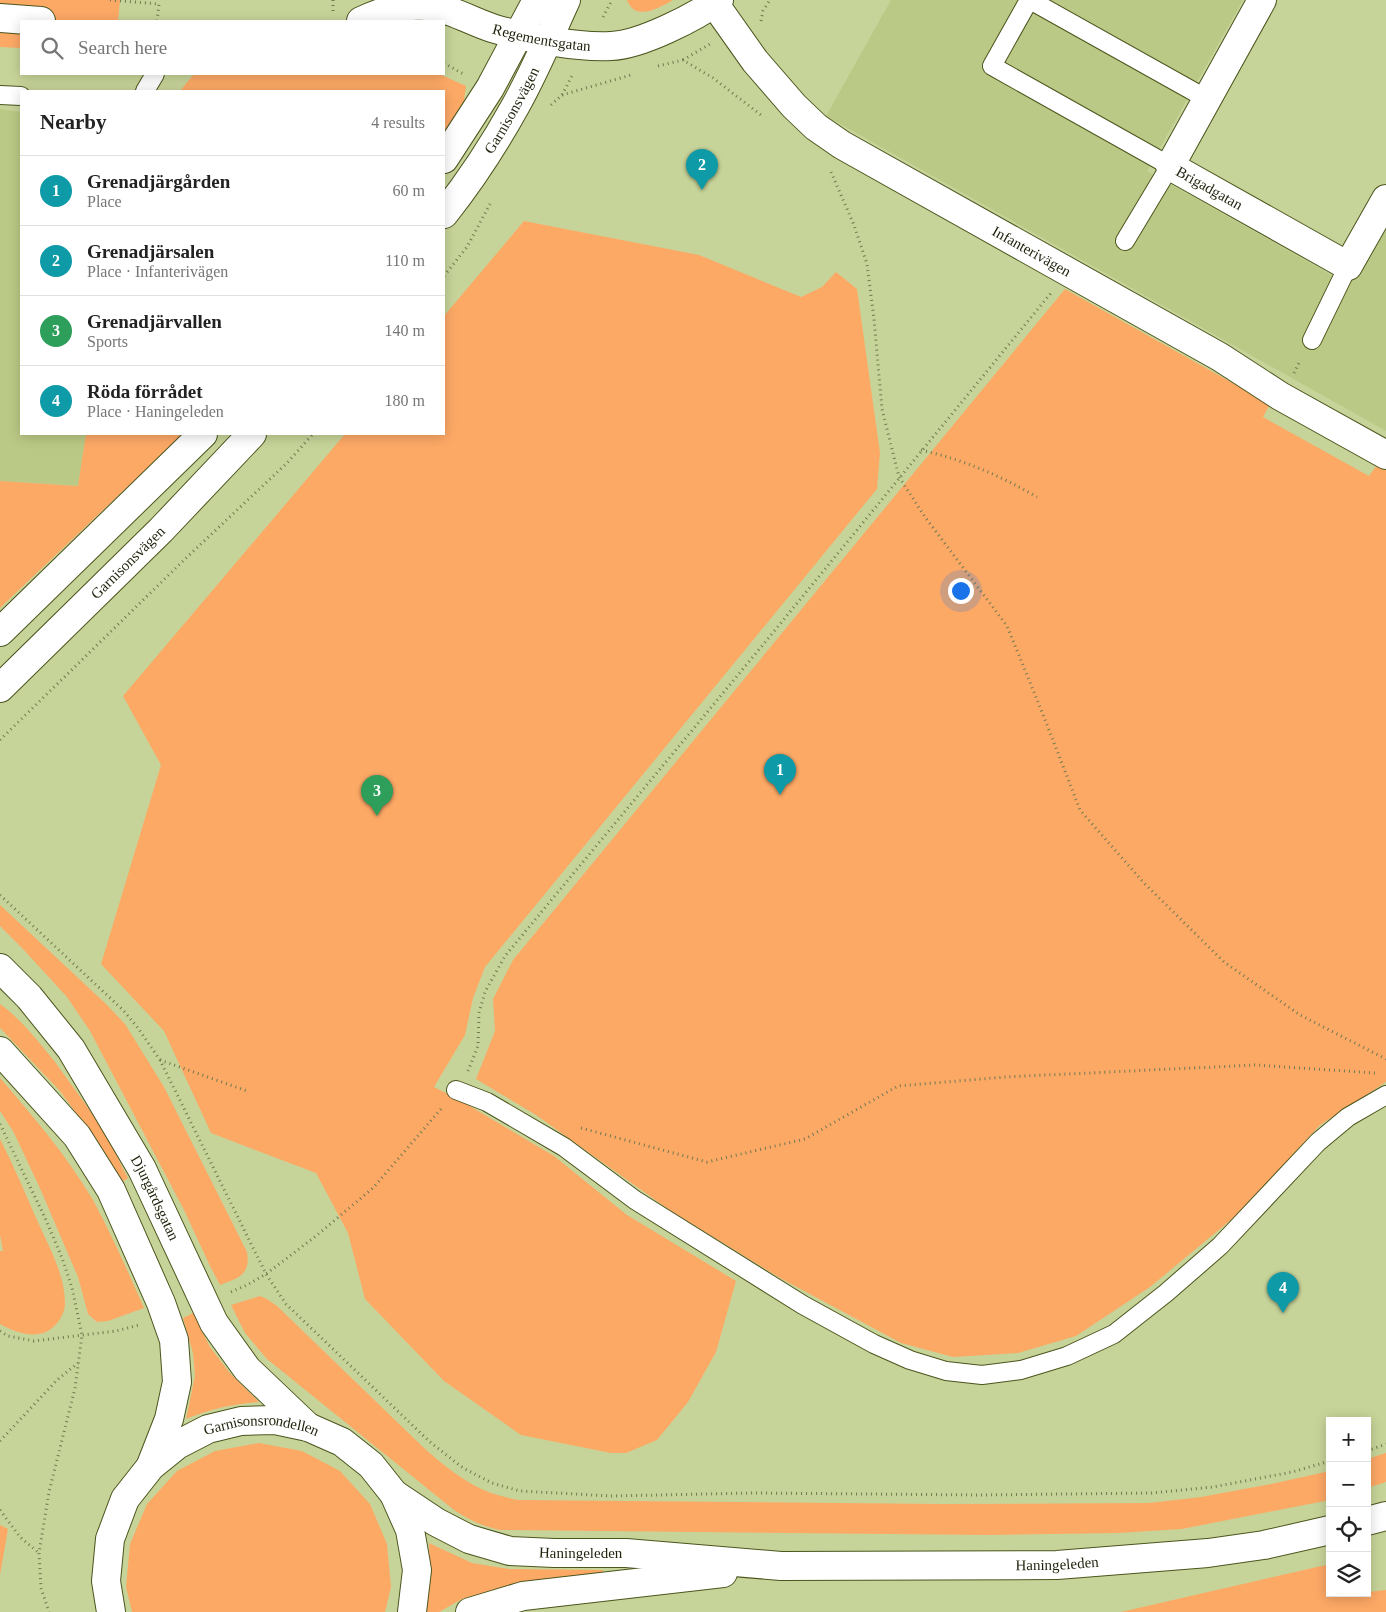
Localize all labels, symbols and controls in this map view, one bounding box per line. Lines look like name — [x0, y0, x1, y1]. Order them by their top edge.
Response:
search box — [20, 20, 445, 75]
street label: Regementsgatan — [491, 21, 592, 54]
icon: search — [38, 34, 66, 62]
text: Search here — [78, 37, 167, 58]
street label: Garnisonsvägen — [481, 64, 542, 157]
text: Nearby — [40, 110, 107, 134]
text: 4 results — [371, 114, 425, 131]
pin: 2 — [686, 149, 718, 190]
street label: Brigadgatan — [1174, 163, 1246, 213]
text: Grenadjärgården — [87, 171, 230, 192]
text: 1 — [52, 182, 60, 199]
text: 60 m — [393, 182, 425, 199]
text: Place — [87, 193, 122, 210]
street label: Infanterivägen — [990, 223, 1074, 280]
text: Grenadjärsalen — [87, 241, 214, 262]
text: 2 — [52, 252, 60, 269]
text: 110 m — [385, 252, 425, 269]
text: Place · Infanterivägen — [87, 263, 228, 280]
text: Grenadjärvallen — [87, 311, 222, 332]
text: 3 — [52, 322, 60, 339]
text: 140 m — [385, 322, 425, 339]
text: Sports — [87, 333, 128, 350]
text: Röda förrådet — [87, 381, 203, 402]
text: 4 — [52, 392, 60, 409]
text: 180 m — [385, 392, 425, 409]
text: Place · Haningeleden — [87, 403, 224, 420]
street label: Garnisonsvägen — [88, 523, 168, 602]
your location — [948, 578, 974, 604]
pin: 1 — [764, 754, 796, 795]
pin: 3 — [361, 775, 393, 816]
street label: Djurgårdsgatan — [128, 1153, 182, 1243]
pin: 4 — [1267, 1272, 1299, 1313]
street label: Garnisonsrondellen — [202, 1412, 322, 1439]
map controls — [1326, 1417, 1371, 1597]
button: + — [1326, 1417, 1371, 1462]
button: − — [1326, 1462, 1371, 1507]
button: locate — [1326, 1507, 1371, 1552]
street label: Haningeleden — [539, 1544, 623, 1561]
button: layers — [1326, 1552, 1371, 1597]
street label: Haningeleden — [1015, 1554, 1100, 1573]

